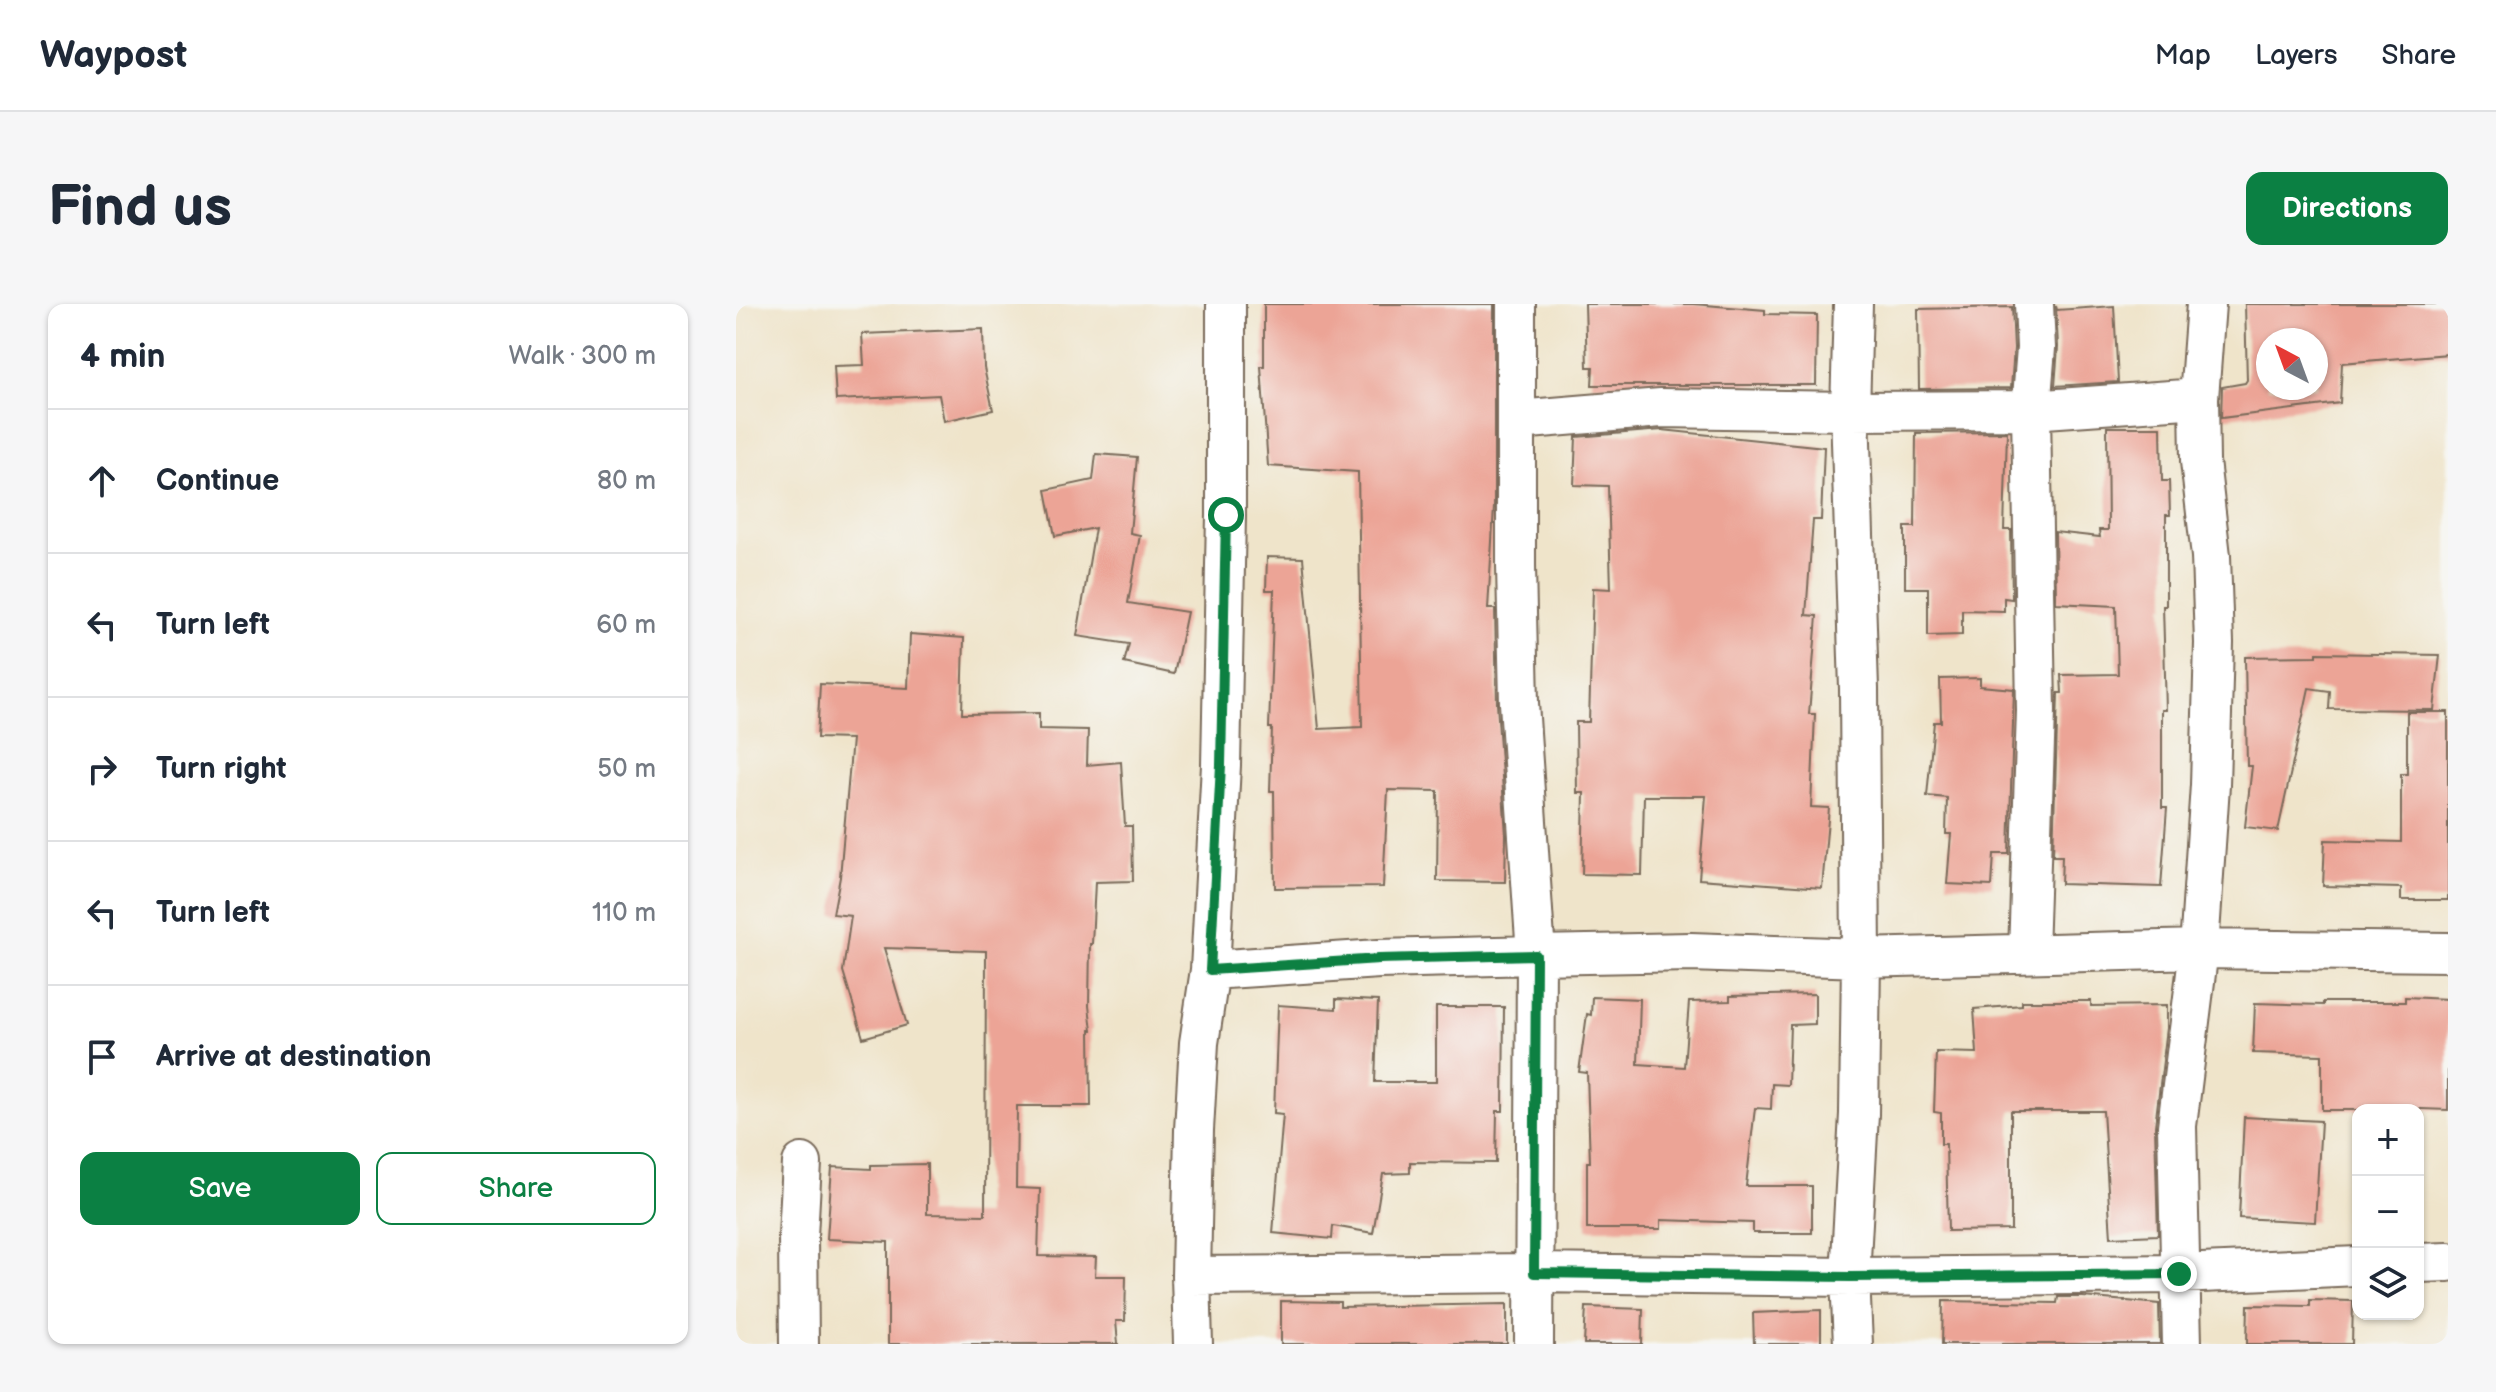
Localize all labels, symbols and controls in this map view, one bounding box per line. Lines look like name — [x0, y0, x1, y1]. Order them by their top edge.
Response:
text: Waypost — [40, 33, 187, 78]
text: Map — [2155, 39, 2211, 72]
text: Layers — [2255, 39, 2338, 72]
text: Share — [2382, 39, 2456, 72]
button: Directions — [2246, 172, 2448, 245]
text: Find us — [48, 175, 232, 242]
north arrow — [2256, 328, 2328, 400]
text: 4 min — [80, 336, 166, 377]
text: Walk · 300 m — [508, 341, 656, 372]
icon: ahead — [80, 459, 124, 503]
text: Continue — [156, 463, 279, 499]
text: 80 m — [597, 466, 656, 497]
route start — [1208, 497, 1244, 533]
icon: left — [80, 603, 124, 647]
text: Turn left — [156, 607, 270, 643]
text: 60 m — [596, 610, 656, 641]
icon: right — [80, 747, 124, 791]
text: Turn right — [156, 751, 287, 787]
text: 50 m — [597, 754, 656, 785]
icon: left — [80, 891, 124, 935]
text: Turn left — [156, 895, 270, 931]
text: 110 m — [592, 898, 656, 929]
icon: arrive — [80, 1035, 124, 1079]
text: Arrive at destination — [156, 1039, 432, 1075]
map controls — [2352, 1104, 2424, 1320]
button: + — [2352, 1104, 2424, 1176]
button: Save — [80, 1152, 360, 1225]
button: Share — [376, 1152, 656, 1225]
button: − — [2352, 1176, 2424, 1248]
button: layers — [2352, 1248, 2424, 1320]
route end — [2161, 1256, 2197, 1292]

